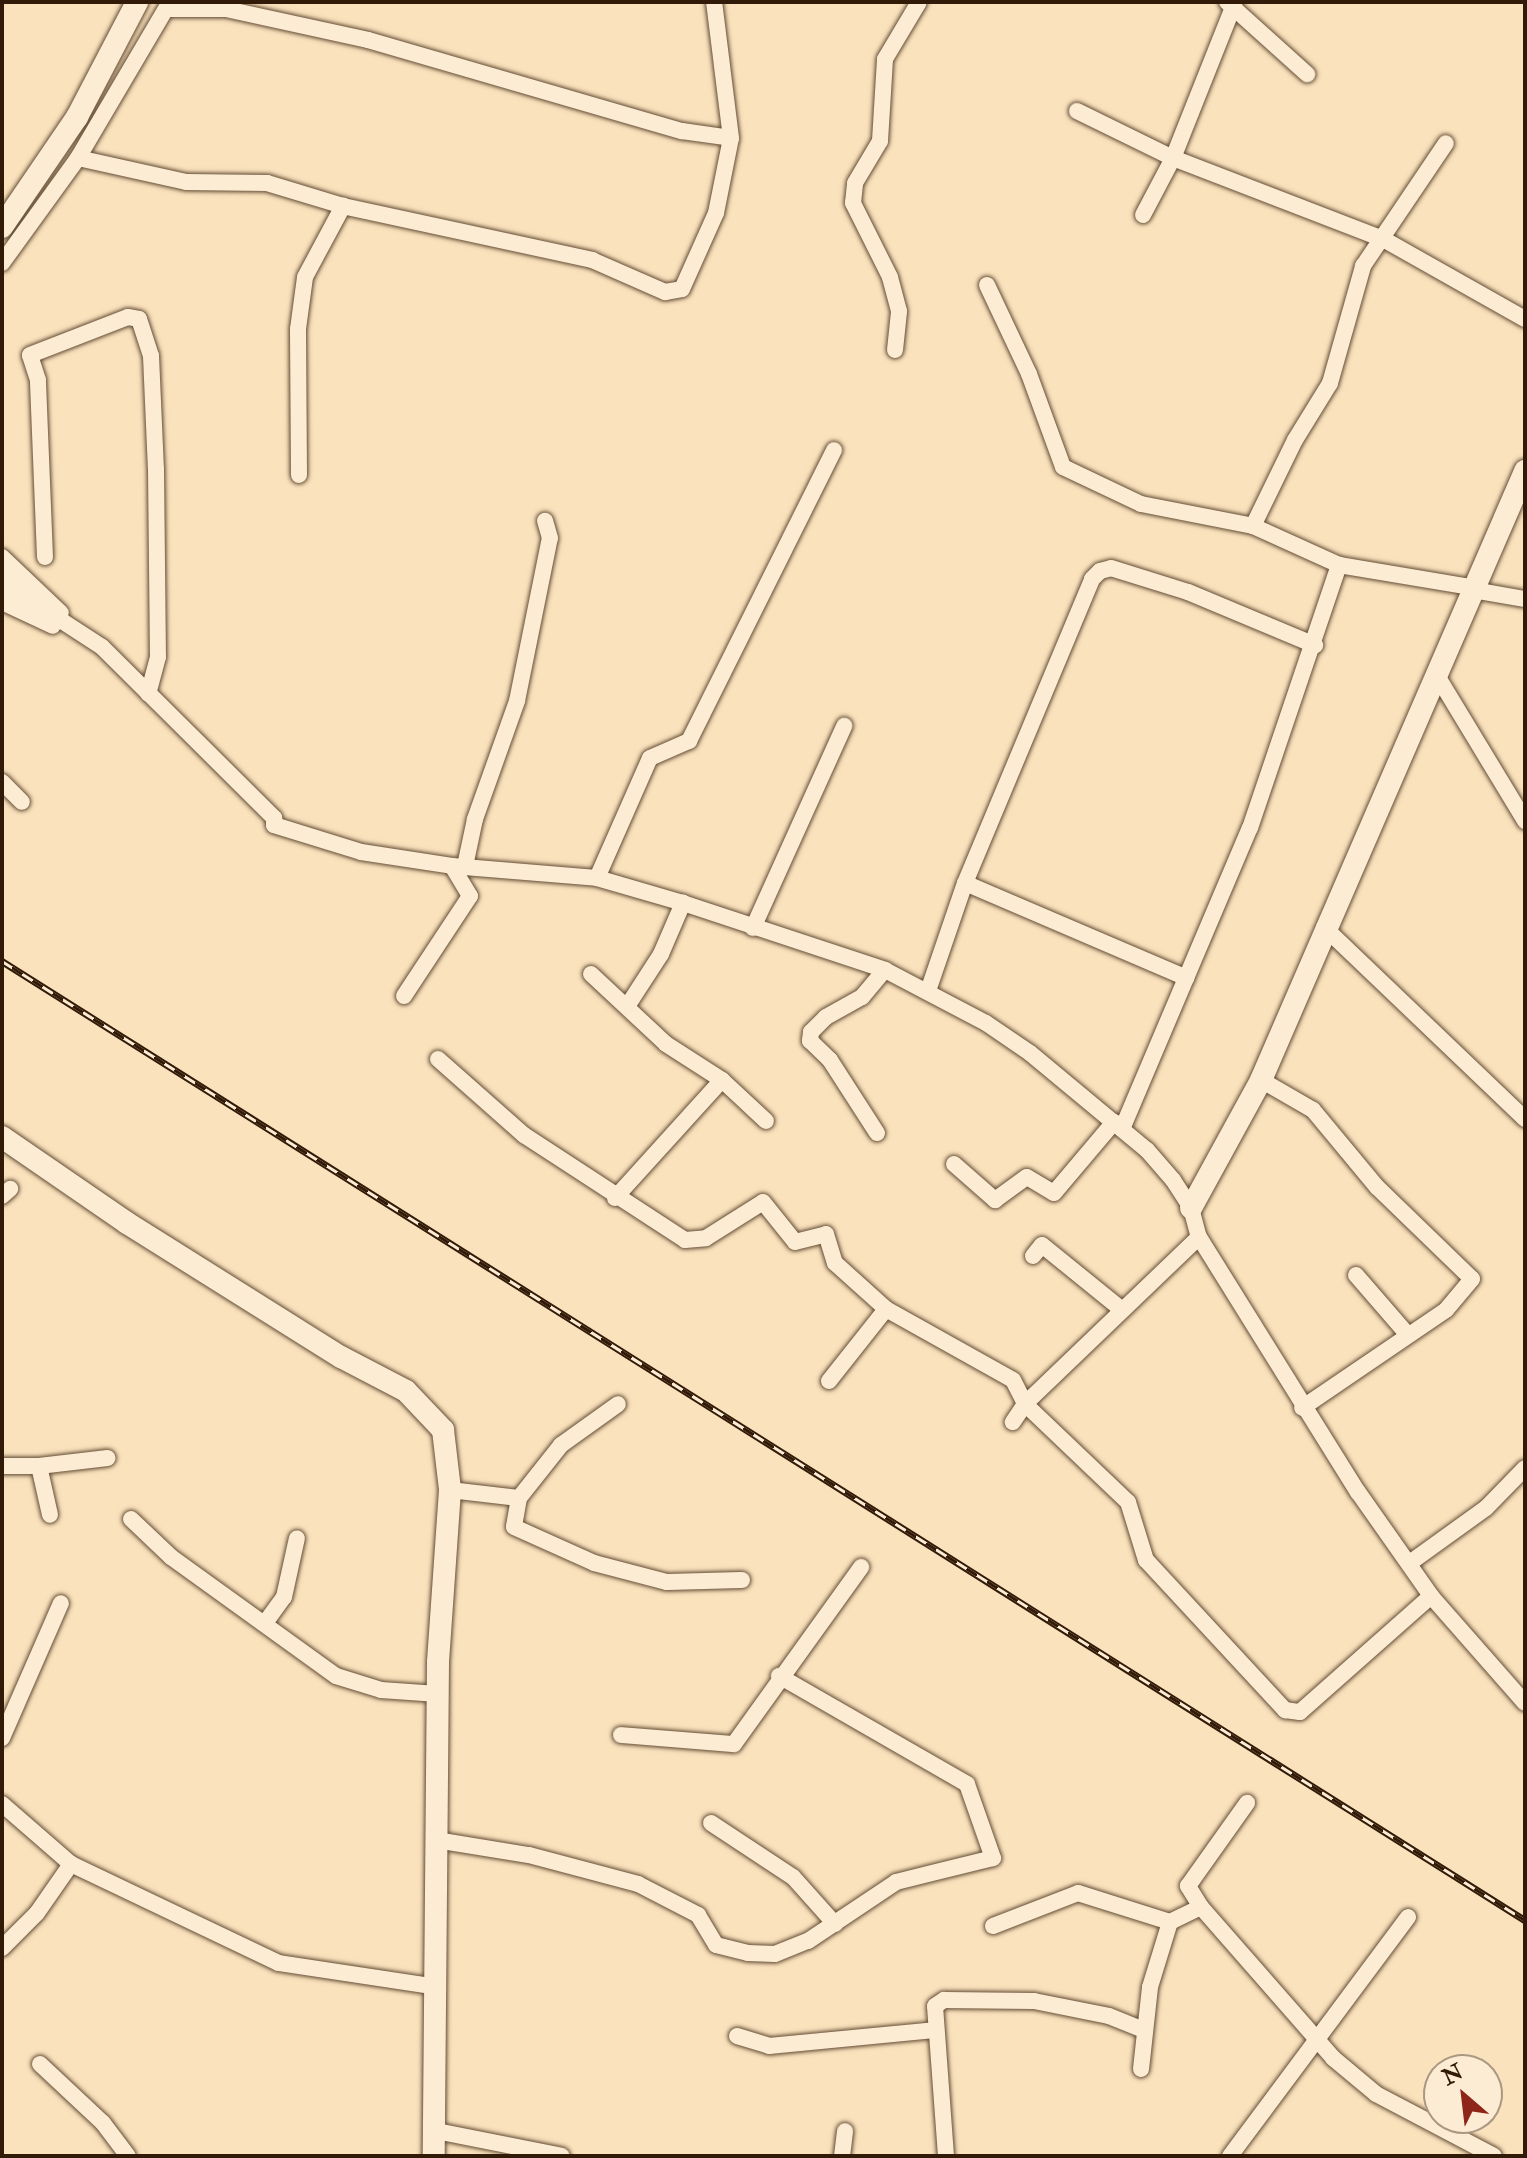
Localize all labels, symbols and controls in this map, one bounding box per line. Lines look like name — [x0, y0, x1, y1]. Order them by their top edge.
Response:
north arrow — [1423, 2054, 1503, 2134]
text: N — [1437, 2058, 1468, 2092]

